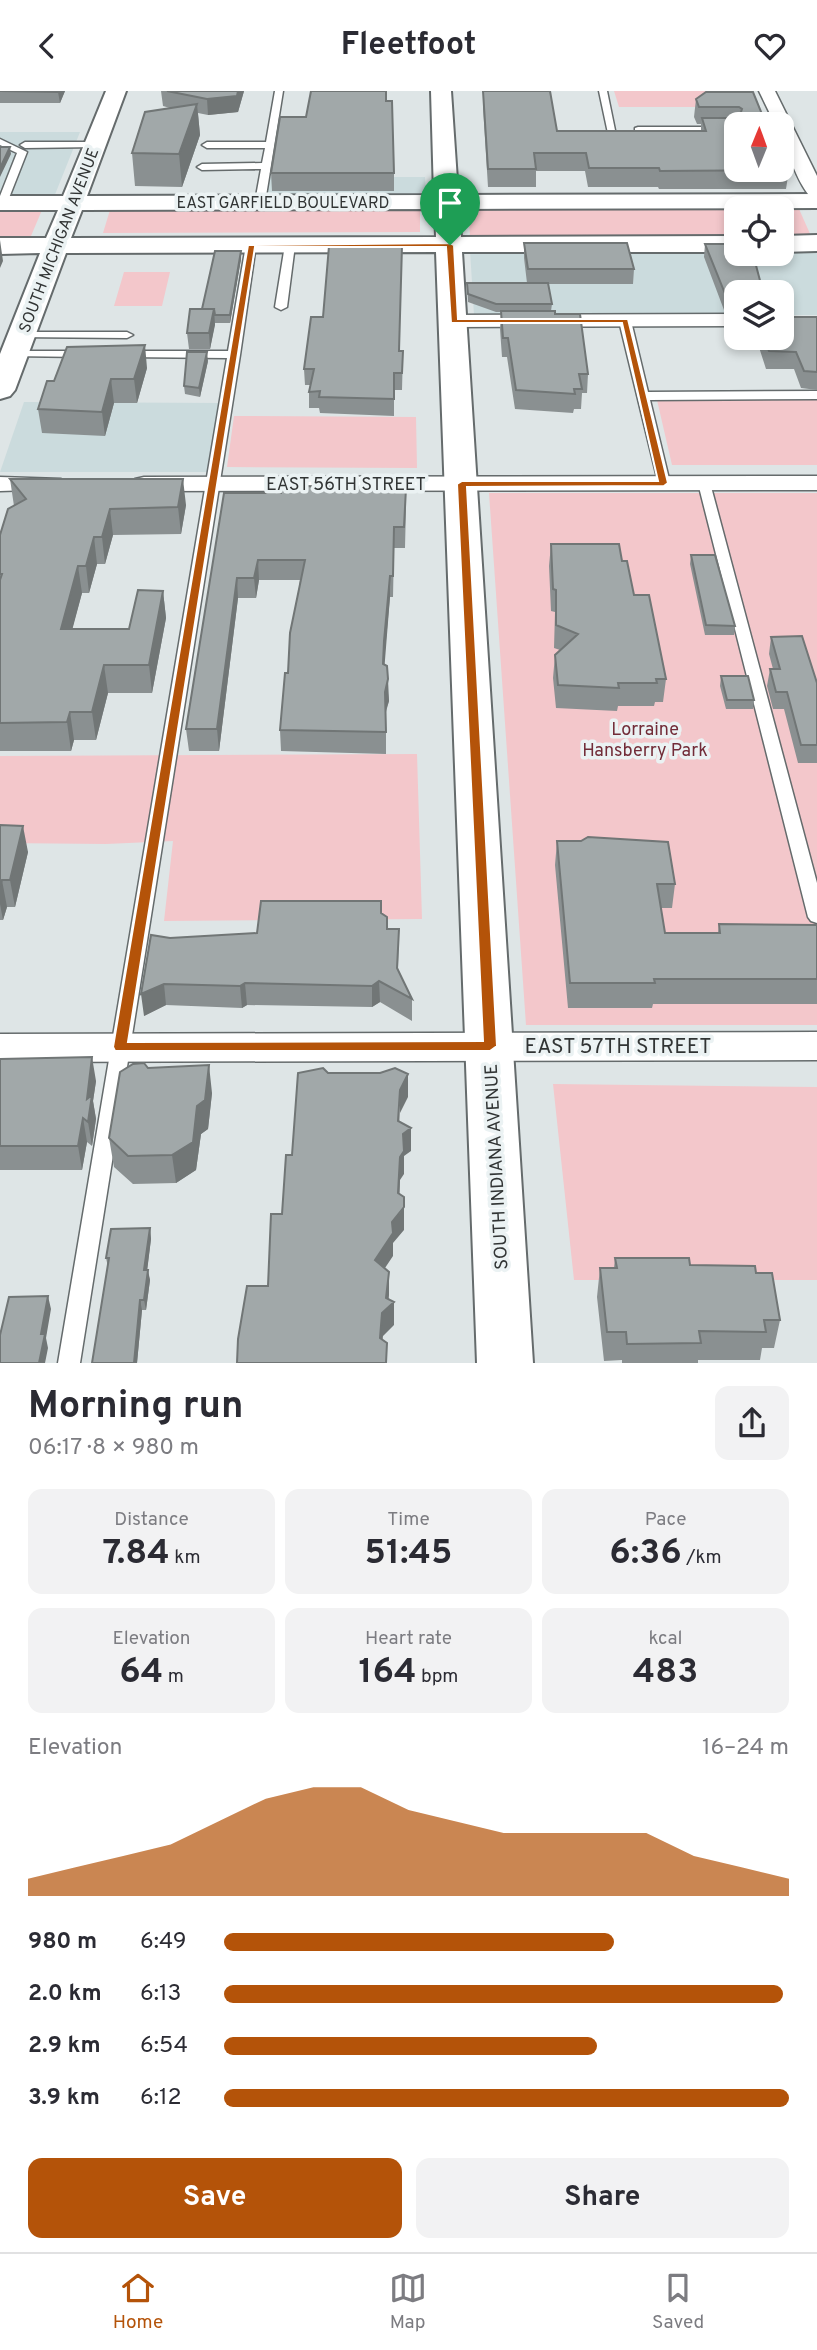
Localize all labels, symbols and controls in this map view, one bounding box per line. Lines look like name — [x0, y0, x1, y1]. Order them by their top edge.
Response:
text: Fleetfoot — [341, 26, 476, 66]
icon: back — [28, 27, 66, 65]
icon: heart — [751, 27, 789, 65]
north arrow — [724, 112, 794, 182]
map controls — [724, 112, 794, 350]
street label: SOUTH MICHIGAN AVENUE — [15, 145, 104, 336]
pin — [420, 173, 480, 245]
icon: arrive — [431, 184, 469, 222]
street label: EAST GARFIELD BOULEVARD — [177, 194, 389, 214]
button: locate — [724, 196, 794, 266]
button: layers — [724, 280, 794, 350]
street label: EAST 56TH STREET — [266, 474, 426, 497]
park label: Lorraine Hansberry Park — [582, 719, 708, 763]
street label: EAST 57TH STREET — [525, 1034, 711, 1061]
street label: SOUTH INDIANA AVENUE — [481, 1063, 514, 1270]
text: Morning run — [28, 1383, 244, 1432]
button: share — [715, 1386, 789, 1460]
text: 06:17 · 8 × 980 m — [28, 1434, 199, 1463]
text: Distance — [114, 1508, 189, 1532]
text: Time — [387, 1508, 430, 1532]
text: Pace — [645, 1508, 686, 1532]
text: 7.84 — [102, 1532, 170, 1576]
text: 51:45 — [365, 1532, 452, 1576]
text: 6:36 — [609, 1532, 682, 1576]
text: km — [170, 1546, 201, 1570]
text: /km — [682, 1546, 722, 1570]
text: Elevation — [112, 1627, 191, 1651]
text: Heart rate — [365, 1627, 452, 1651]
text: kcal — [649, 1627, 682, 1651]
text: 64 — [119, 1651, 163, 1695]
text: 164 — [359, 1651, 417, 1695]
text: 483 — [633, 1651, 698, 1695]
text: m — [163, 1665, 184, 1689]
text: bpm — [417, 1665, 458, 1689]
text: Elevation — [28, 1734, 123, 1763]
text: 16–24 m — [702, 1734, 789, 1763]
text: 980 m — [28, 1928, 97, 1957]
text: 6:49 — [140, 1928, 187, 1957]
text: 2.0 km — [28, 1980, 102, 2009]
text: 6:13 — [140, 1980, 181, 2009]
text: 2.9 km — [28, 2032, 101, 2061]
text: 6:54 — [140, 2032, 188, 2061]
text: 3.9 km — [28, 2084, 100, 2113]
text: 6:12 — [140, 2084, 182, 2113]
button: Save — [28, 2158, 402, 2238]
button: Share — [416, 2158, 789, 2238]
tab: Home — [113, 2269, 163, 2335]
tab: Map — [389, 2269, 427, 2335]
tab: Saved — [652, 2269, 704, 2335]

